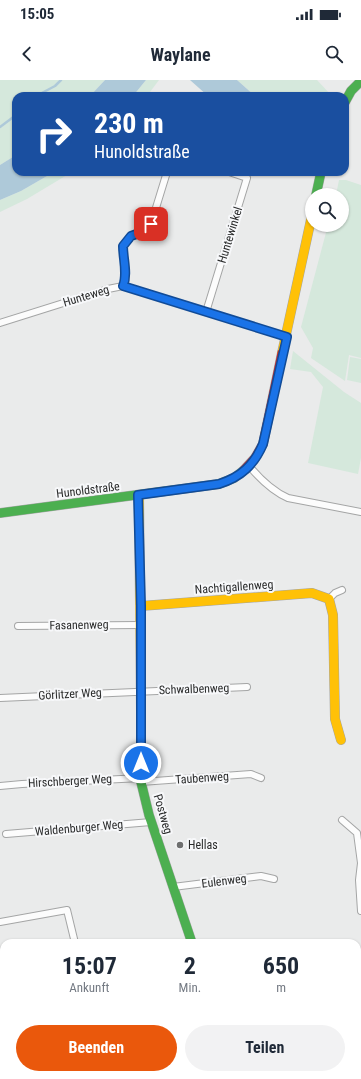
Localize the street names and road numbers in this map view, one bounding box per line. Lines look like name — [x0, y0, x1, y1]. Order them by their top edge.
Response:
street label: Huntewinkel — [215, 205, 245, 265]
street label: Hunteweg — [61, 282, 111, 310]
street label: Hunoldstraße — [55, 479, 121, 501]
street label: Nachtigallenweg — [194, 577, 274, 597]
street label: Fasanenweg — [49, 617, 109, 633]
street label: Schwalbenweg — [158, 681, 230, 697]
street label: Görlitzer Weg — [38, 685, 102, 703]
street label: Taubenweg — [175, 769, 229, 787]
street label: Hirschberger Weg — [28, 772, 112, 790]
street label: Postweg — [151, 792, 175, 836]
street label: Waldenburger Weg — [34, 817, 124, 839]
street label: Eulenweg — [201, 871, 247, 891]

